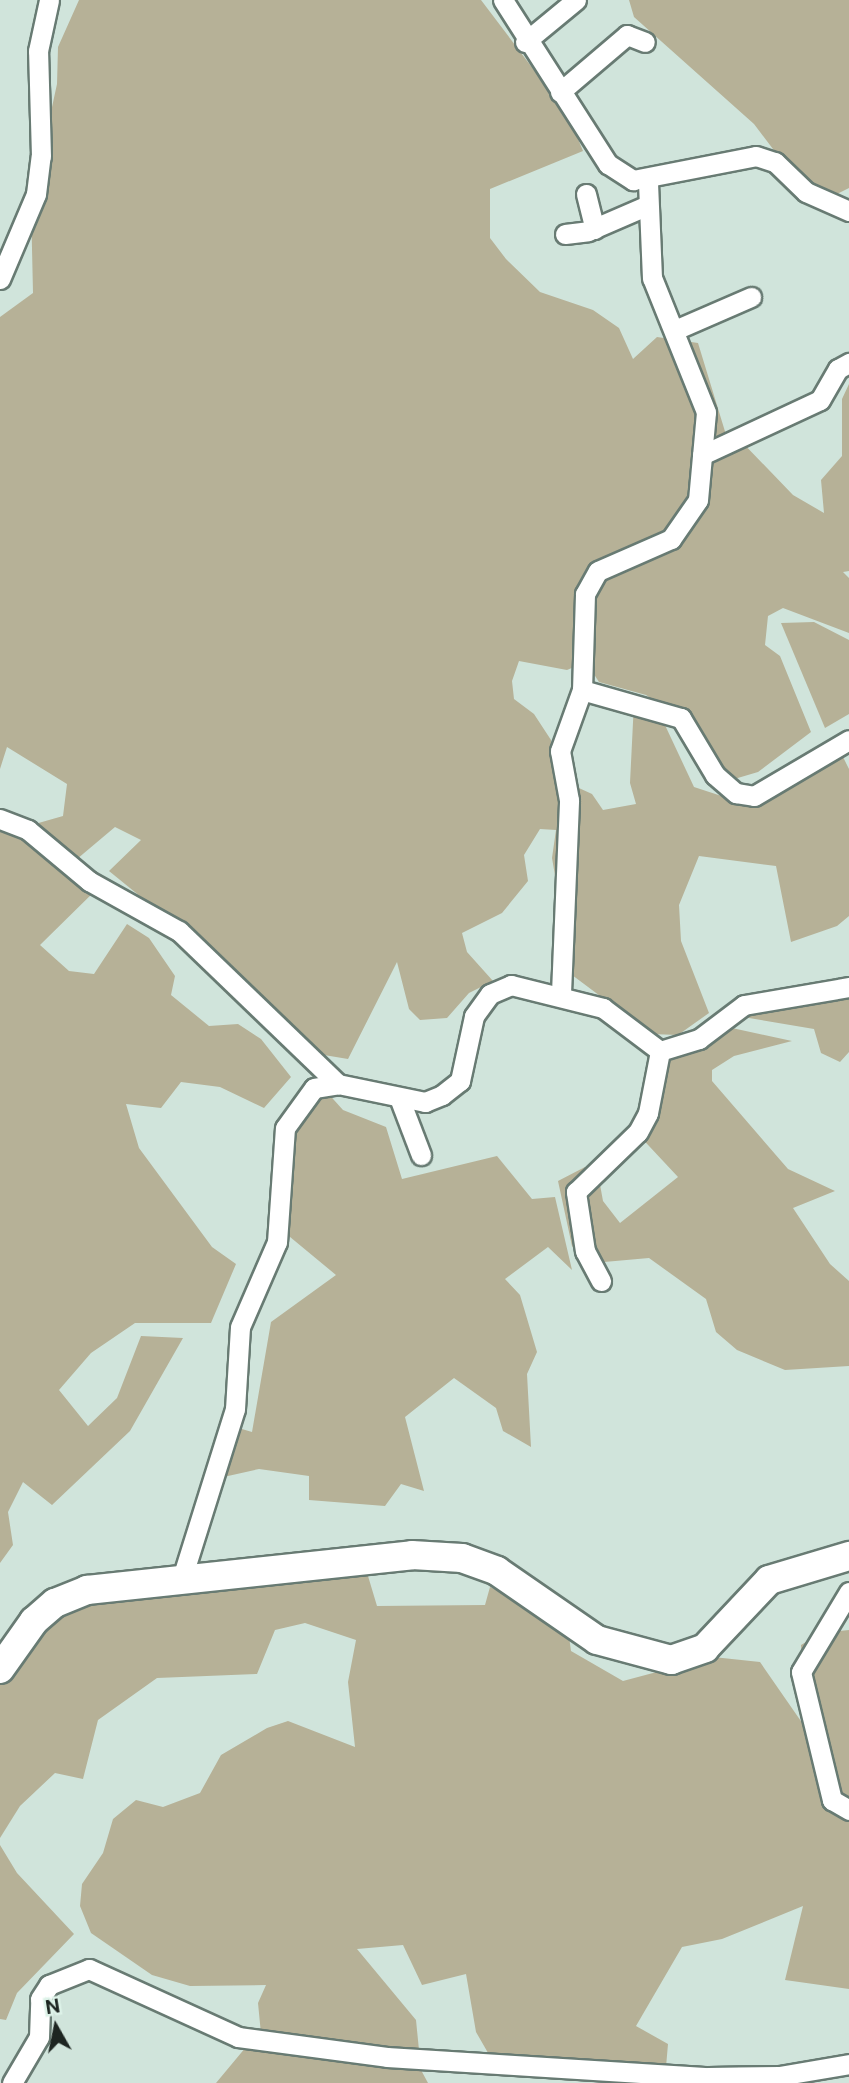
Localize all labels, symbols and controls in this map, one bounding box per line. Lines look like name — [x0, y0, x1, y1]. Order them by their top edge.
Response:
north arrow — [21, 1992, 91, 2062]
text: N — [44, 1994, 62, 2018]

